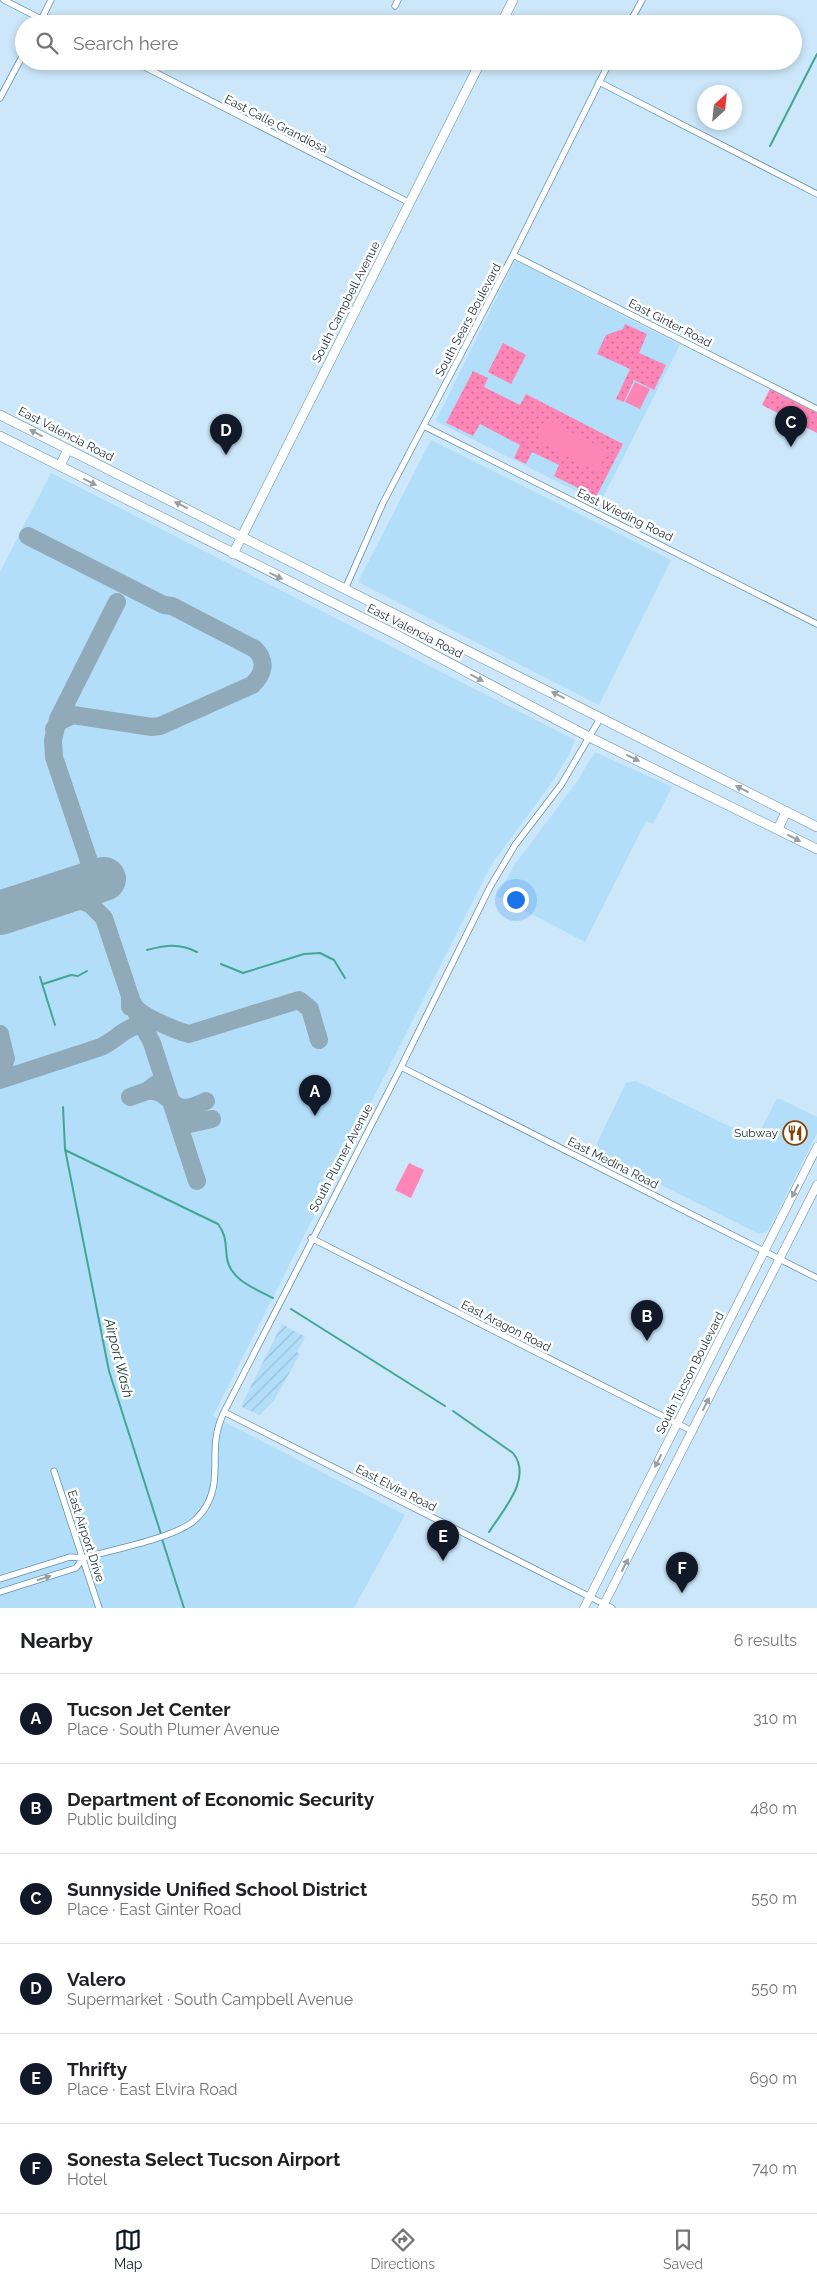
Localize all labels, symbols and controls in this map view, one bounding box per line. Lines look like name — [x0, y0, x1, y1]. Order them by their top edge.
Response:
search box — [15, 15, 802, 70]
icon: search — [33, 29, 61, 57]
text: Search here — [73, 32, 179, 54]
north arrow — [697, 85, 742, 130]
street label: East Calle Grandiosa — [222, 92, 330, 156]
street label: South Campbell Avenue — [309, 239, 383, 365]
street label: South Sears Boulevard — [432, 261, 504, 379]
street label: East Ginter Road — [626, 296, 714, 350]
street label: East Valencia Road — [16, 404, 116, 464]
pin: C — [775, 406, 807, 447]
pin: D — [210, 414, 242, 455]
one-way arrow — [29, 429, 43, 437]
one-way arrow — [83, 478, 97, 486]
street label: East Wieding Road — [575, 486, 675, 544]
one-way arrow — [174, 501, 188, 509]
one-way arrow — [269, 572, 283, 580]
street label: East Valencia Road — [365, 601, 465, 661]
one-way arrow — [470, 673, 484, 682]
one-way arrow — [550, 691, 565, 700]
one-way arrow — [626, 754, 640, 762]
one-way arrow — [735, 785, 750, 793]
one-way arrow — [787, 834, 802, 842]
your location — [503, 887, 529, 913]
pin: A — [299, 1075, 331, 1116]
street label: South Plumer Avenue — [307, 1102, 375, 1214]
restaurant icon: Subway — [782, 1120, 808, 1146]
place label: Subway — [734, 1126, 778, 1140]
street label: East Medina Road — [565, 1134, 661, 1192]
one-way arrow — [791, 1184, 799, 1198]
street label: East Aragon Road — [459, 1297, 553, 1355]
pin: B — [631, 1300, 663, 1341]
street label: South Tucson Boulevard — [653, 1310, 727, 1436]
water label: Airport Wash — [101, 1316, 137, 1400]
one-way arrow — [702, 1397, 710, 1411]
one-way arrow — [654, 1454, 662, 1468]
street label: East Elvira Road — [353, 1462, 439, 1514]
street label: East Airport Drive — [65, 1488, 107, 1584]
pin: E — [427, 1520, 459, 1561]
pin: F — [666, 1552, 698, 1593]
one-way arrow — [620, 1557, 629, 1572]
one-way arrow — [36, 1574, 51, 1581]
text: Nearby — [20, 1628, 93, 1653]
text: 6 results — [734, 1631, 797, 1650]
text: Tucson Jet Center — [67, 1698, 231, 1720]
text: A — [31, 1709, 41, 1728]
text: 310 m — [753, 1709, 797, 1728]
text: Place · South Plumer Avenue — [67, 1720, 280, 1739]
text: Department of Economic Security — [67, 1788, 374, 1810]
text: B — [31, 1799, 41, 1818]
text: 480 m — [750, 1799, 797, 1818]
text: Public building — [67, 1810, 177, 1829]
text: Sunnyside Unified School District — [67, 1878, 367, 1900]
text: C — [31, 1889, 41, 1908]
text: 550 m — [751, 1889, 797, 1908]
text: Place · East Ginter Road — [67, 1900, 241, 1919]
text: Valero — [67, 1968, 126, 1990]
text: D — [30, 1979, 42, 1998]
text: 550 m — [751, 1979, 797, 1998]
text: Supermarket · South Campbell Avenue — [67, 1990, 353, 2009]
text: Thrifty — [67, 2058, 127, 2080]
text: E — [31, 2069, 41, 2088]
text: 690 m — [749, 2069, 797, 2088]
text: Place · East Elvira Road — [67, 2080, 237, 2099]
text: Sonesta Select Tucson Airport — [67, 2148, 340, 2170]
text: F — [31, 2159, 41, 2178]
text: 740 m — [752, 2159, 797, 2178]
text: Hotel — [67, 2170, 107, 2189]
tab: Map — [114, 2226, 142, 2272]
tab: Directions — [370, 2226, 435, 2272]
tab: Saved — [663, 2226, 703, 2272]

